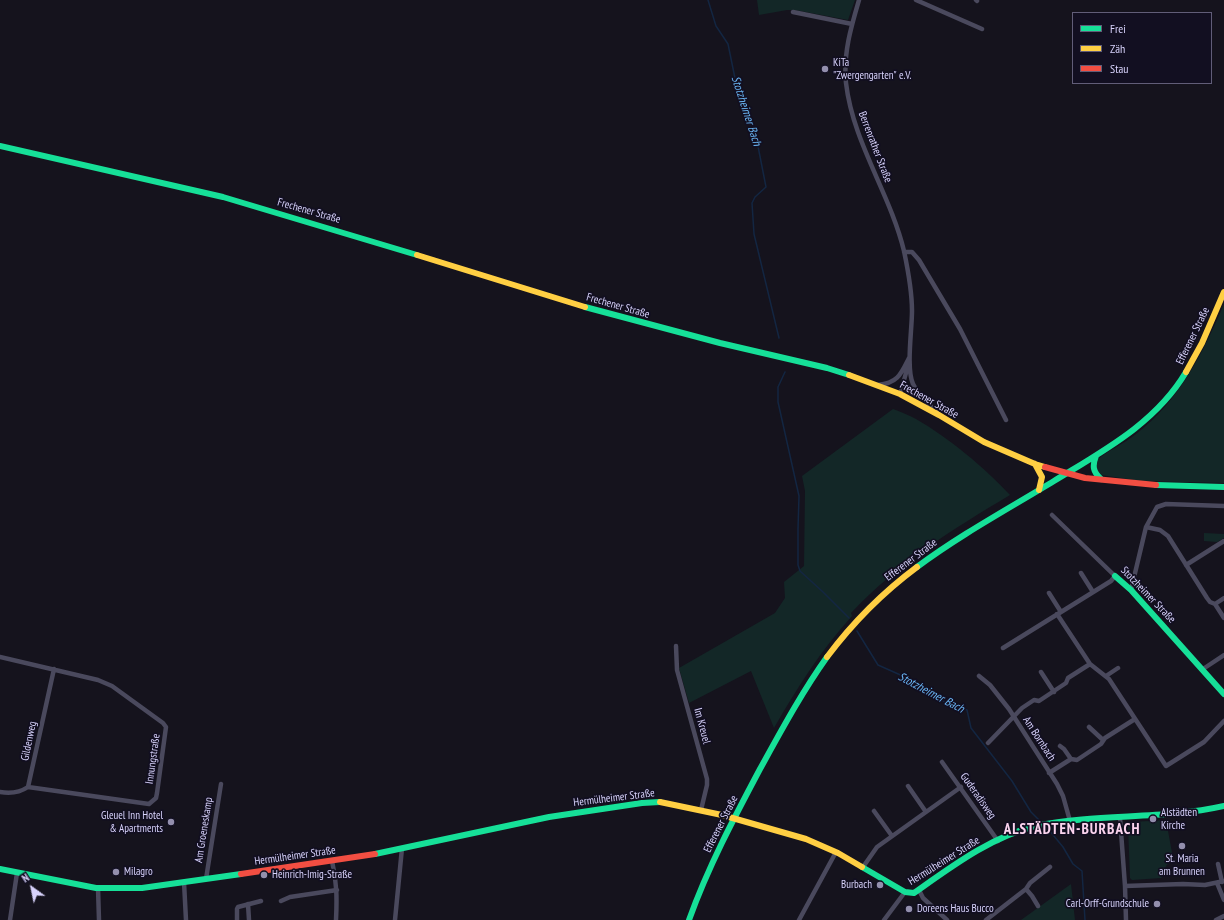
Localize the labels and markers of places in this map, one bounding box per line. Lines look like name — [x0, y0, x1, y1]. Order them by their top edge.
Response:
place label: KiTa "Zwergengarten" e.V. — [833, 56, 912, 82]
marker: KiTa "Zwergengarten" e.V. — [820, 64, 830, 74]
place label: Alstädten Kirche — [1161, 806, 1197, 832]
place label: Gleuel Inn Hotel & Apartments — [101, 809, 163, 835]
marker: Alstädten Kirche — [1148, 814, 1158, 824]
marker: Gleuel Inn Hotel & Apartments — [166, 817, 176, 827]
marker: St. Maria am Brunnen — [1177, 841, 1187, 851]
place label: St. Maria am Brunnen — [1159, 852, 1205, 878]
place label: Milagro — [124, 865, 153, 879]
marker: Milagro — [111, 867, 121, 877]
place label: Heinrich-Imig-Straße — [272, 868, 352, 882]
marker: Heinrich-Imig-Straße — [259, 870, 269, 880]
place label: Burbach — [841, 878, 872, 892]
marker: Burbach — [875, 880, 885, 890]
place label: Carl-Orff-Grundschule — [1066, 897, 1149, 911]
marker: Carl-Orff-Grundschule — [1152, 899, 1162, 909]
place label: Doreens Haus Bucco — [917, 902, 994, 916]
marker: Doreens Haus Bucco — [904, 904, 914, 914]

